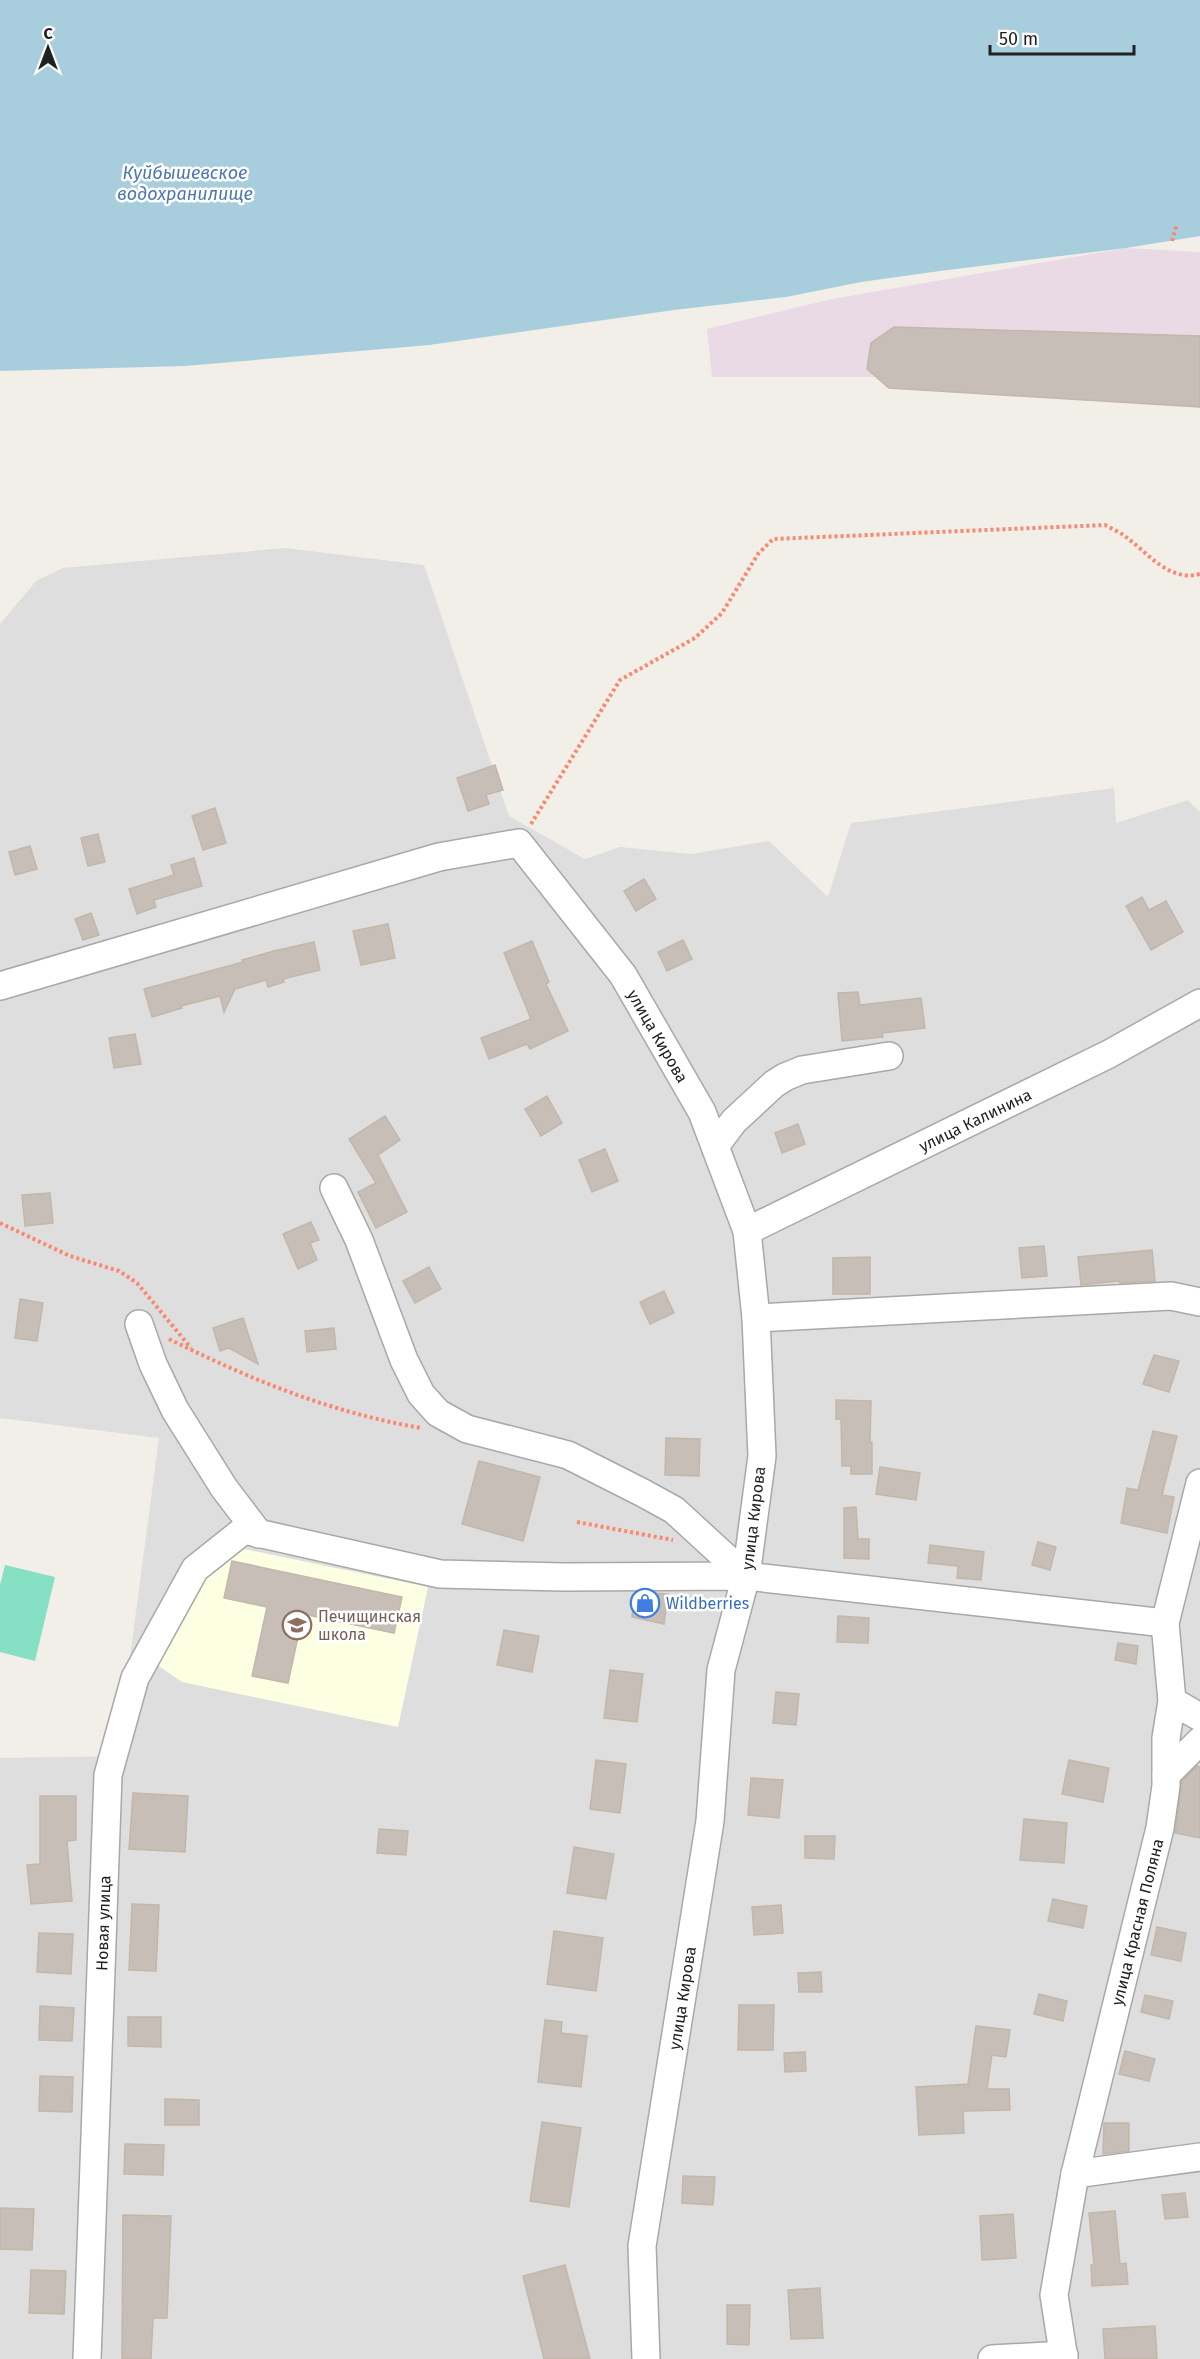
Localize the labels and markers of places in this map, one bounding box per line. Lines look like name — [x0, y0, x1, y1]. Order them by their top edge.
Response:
shop icon: Wildberries — [629, 1587, 661, 1619]
place label: Wildberries — [666, 1594, 749, 1613]
place label: Печищинская школа — [318, 1607, 421, 1644]
school or university icon: Печищинская школа — [281, 1609, 313, 1641]

